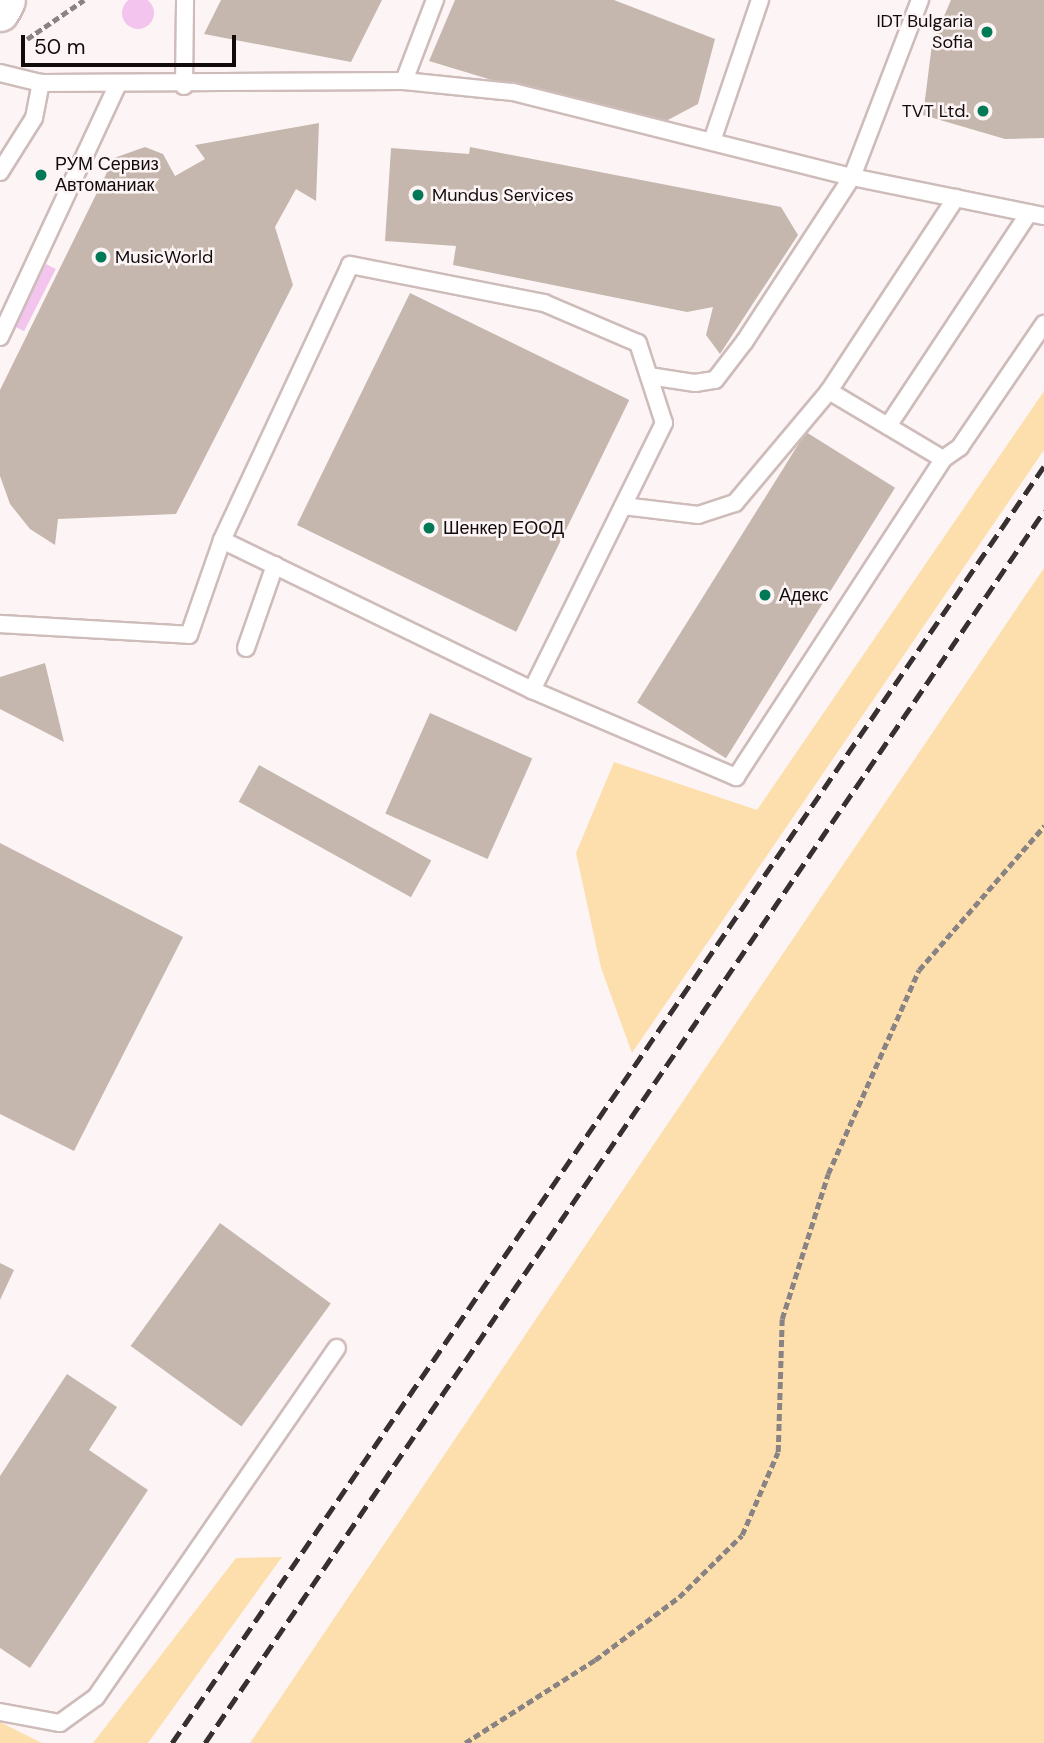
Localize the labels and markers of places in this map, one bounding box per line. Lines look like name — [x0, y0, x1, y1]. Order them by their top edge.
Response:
place label: IDT Bulgaria Sofia — [876, 11, 973, 54]
marker: IDT Bulgaria Sofia — [979, 24, 995, 40]
place label: TVT Ltd. — [902, 100, 969, 122]
marker: TVT Ltd. — [975, 103, 991, 119]
place label: РУМ Сервиз Автоманиак — [55, 154, 159, 196]
marker: РУМ Сервиз Автоманиак — [33, 167, 49, 183]
place label: Mundus Services — [432, 184, 574, 206]
marker: Mundus Services — [410, 187, 426, 203]
place label: MusicWorld — [115, 246, 213, 268]
marker: MusicWorld — [93, 249, 109, 265]
place label: Шенкер ЕООД — [443, 517, 564, 539]
marker: Шенкер ЕООД — [421, 520, 437, 536]
place label: Адекс — [779, 584, 829, 606]
marker: Адекс — [757, 587, 773, 603]

